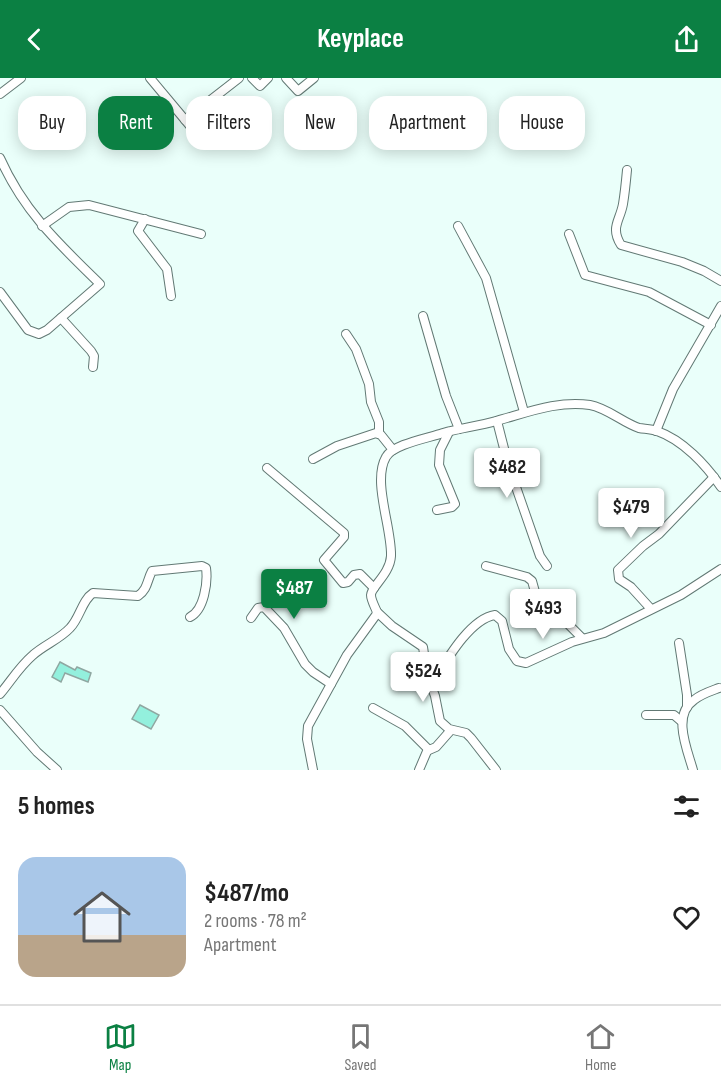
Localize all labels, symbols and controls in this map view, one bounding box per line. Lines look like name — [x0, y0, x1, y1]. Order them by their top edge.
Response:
icon: back — [18, 23, 51, 56]
text: Keyplace — [317, 23, 404, 55]
icon: share — [670, 23, 703, 56]
chip: Buy — [18, 96, 86, 150]
chip: Rent — [98, 96, 174, 150]
chip: Filters — [186, 96, 272, 150]
chip: New — [284, 96, 357, 150]
chip: Apartment — [369, 96, 487, 150]
chip: House — [499, 96, 585, 150]
pin: $482 — [471, 448, 543, 499]
text: $482 — [488, 455, 526, 479]
pin: $479 — [595, 488, 667, 539]
text: $479 — [612, 495, 650, 519]
pin: $487 — [258, 569, 330, 620]
text: $487 — [275, 576, 313, 600]
pin: $493 — [507, 589, 579, 640]
text: $493 — [524, 596, 562, 620]
pin: $524 — [387, 652, 459, 703]
text: $524 — [405, 659, 442, 683]
icon: filters — [670, 790, 703, 823]
text: 5 homes — [18, 791, 95, 822]
text: $487/mo — [204, 878, 289, 909]
icon: home — [66, 881, 138, 953]
icon: heart — [670, 901, 703, 934]
text: 2 rooms · 78 m² — [204, 909, 307, 933]
text: Apartment — [204, 933, 277, 957]
tab: Map — [104, 1020, 137, 1075]
tab: Saved — [344, 1020, 377, 1075]
tab: Home — [584, 1020, 617, 1075]

